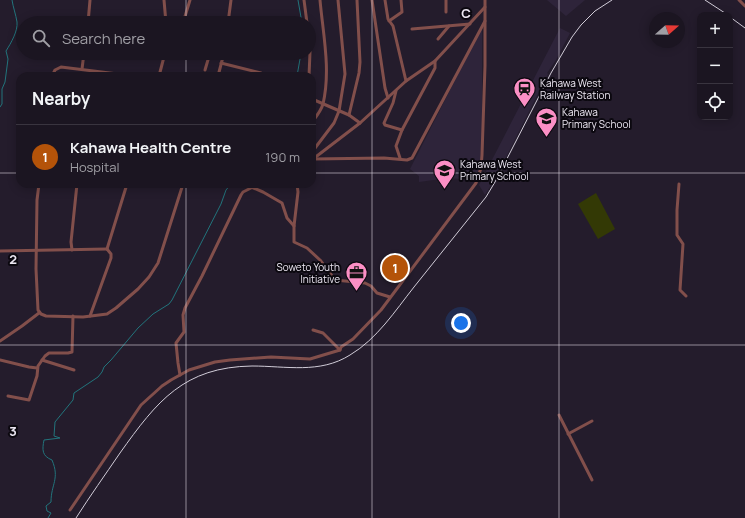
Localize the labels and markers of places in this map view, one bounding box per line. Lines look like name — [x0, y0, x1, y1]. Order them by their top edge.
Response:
station icon: Kahawa West Railway Station — [512, 76, 538, 109]
place label: Kahawa West Railway Station — [540, 76, 610, 102]
school or university icon: Kahawa Primary School — [533, 105, 559, 138]
place label: Kahawa Primary School — [562, 105, 631, 131]
school or university icon: Kahawa West Primary School — [431, 157, 457, 190]
place label: Kahawa West Primary School — [460, 157, 529, 183]
pin: 1 — [382, 253, 408, 283]
place label: Soweto Youth Initiative — [277, 260, 340, 286]
office icon: Soweto Youth Initiative — [343, 260, 369, 293]

